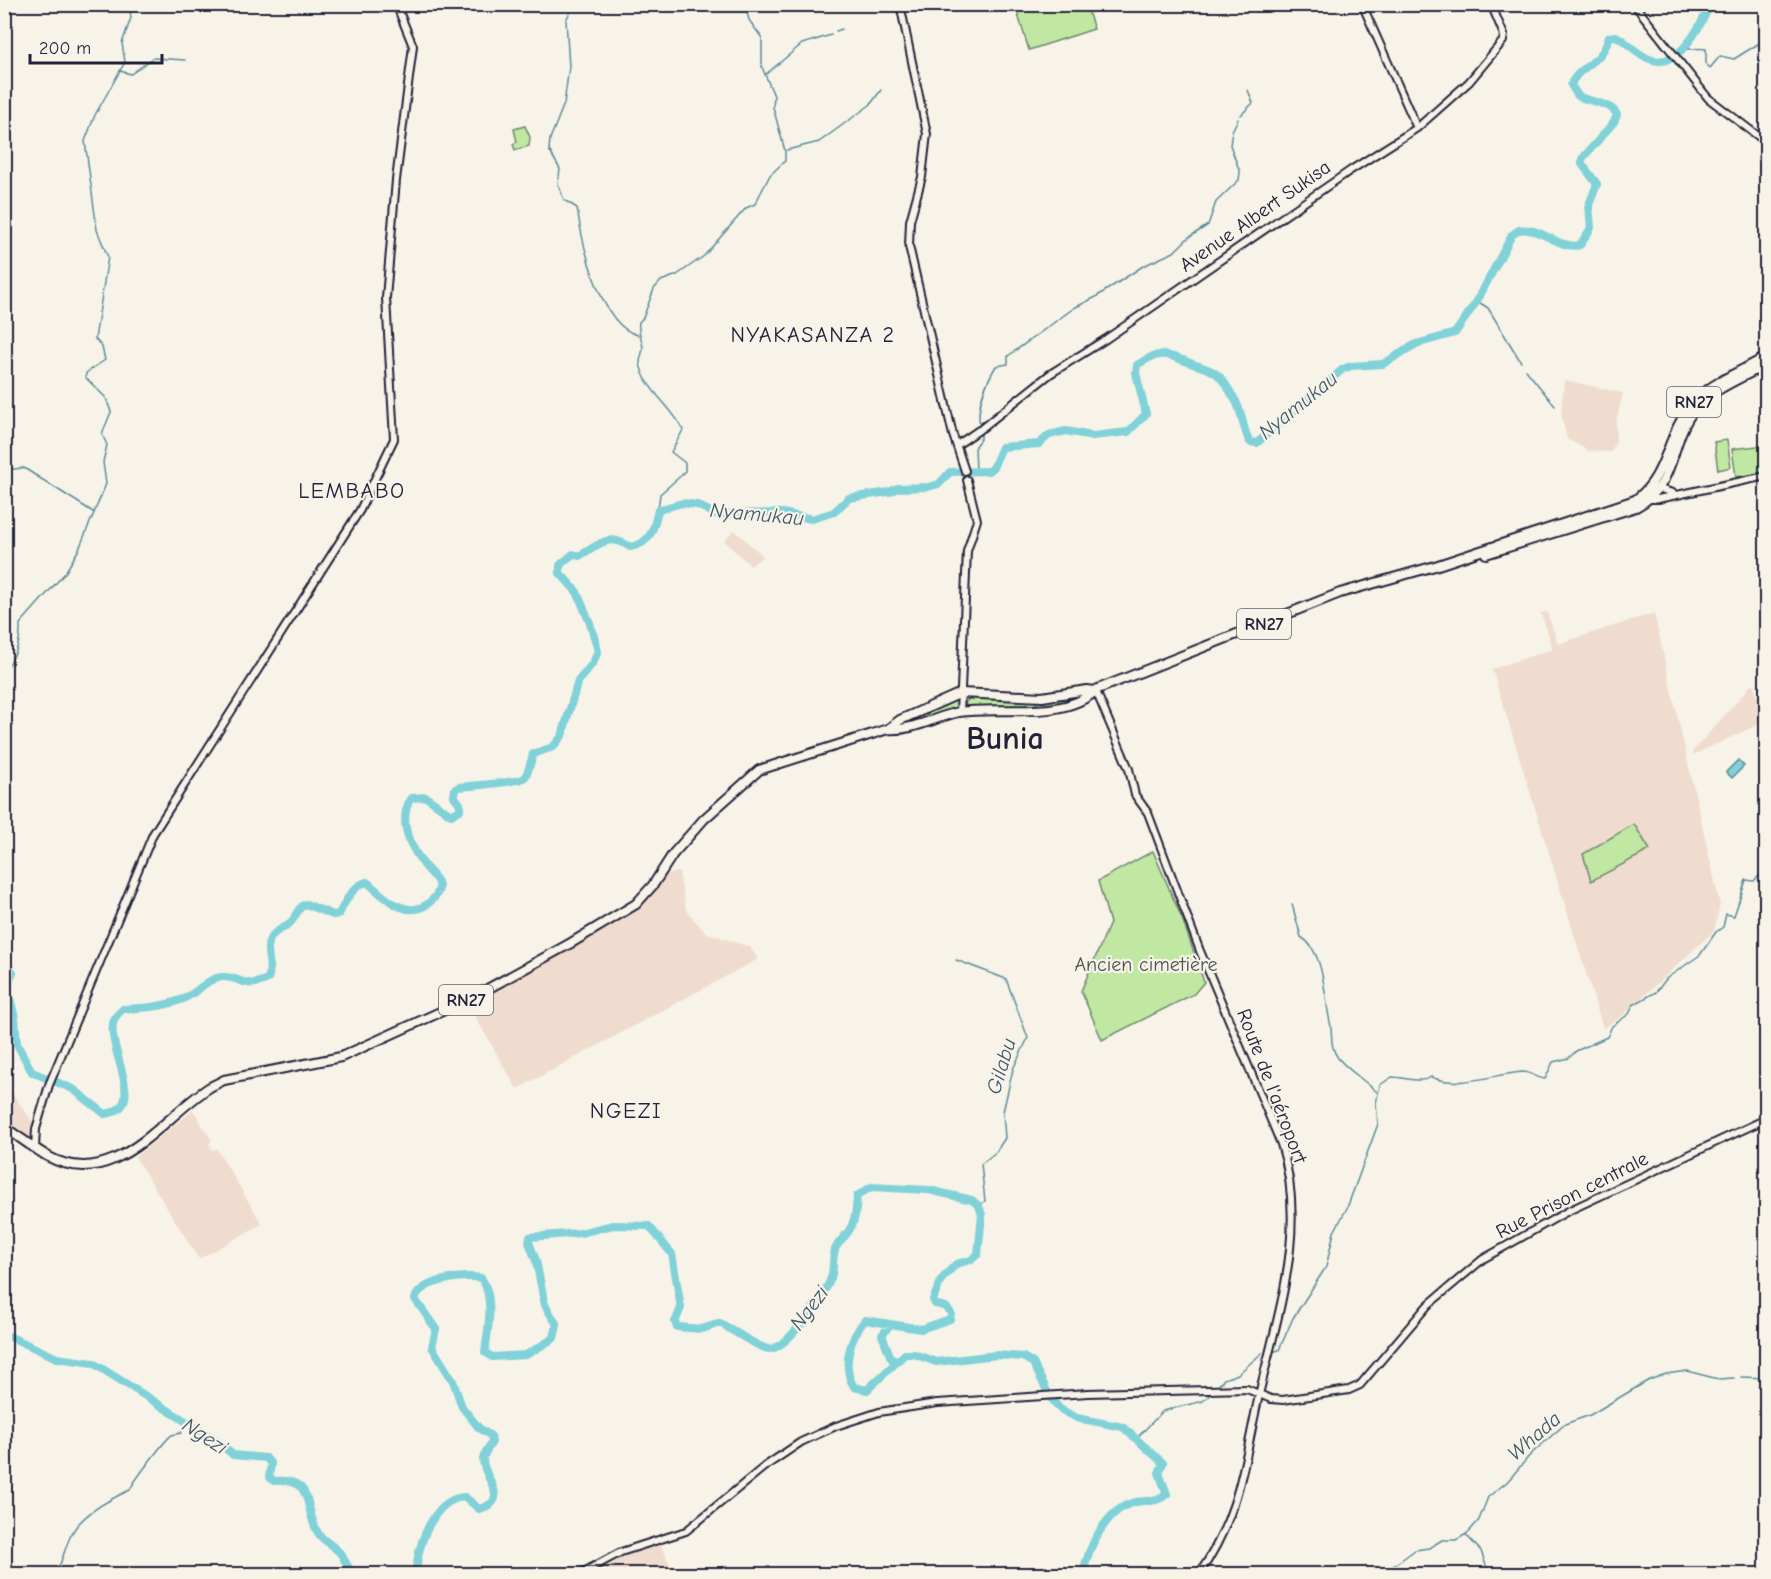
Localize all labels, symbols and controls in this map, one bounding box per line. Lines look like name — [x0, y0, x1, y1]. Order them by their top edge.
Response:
scale bar — [30, 27, 162, 65]
text: 200 m — [39, 38, 91, 59]
street label: Avenue Albert Sukisa — [1175, 155, 1335, 277]
district label: NYAKASANZA 2 — [730, 322, 896, 348]
water label: Nyamukau — [1254, 366, 1342, 444]
road number: RN27 — [1667, 387, 1721, 417]
district label: LEMBABO — [298, 478, 406, 504]
water label: Nyamukau — [709, 498, 805, 530]
road number: RN27 — [1237, 609, 1291, 639]
district label: Bunia — [966, 720, 1044, 757]
park label: Ancien cimetière — [1074, 953, 1218, 976]
road number: RN27 — [439, 985, 493, 1015]
street label: Route de l'aéroport — [1232, 1006, 1312, 1168]
water label: Gilabu — [981, 1035, 1021, 1097]
district label: NGEZI — [590, 1098, 662, 1124]
street label: Rue Prison centrale — [1492, 1147, 1652, 1243]
water label: Ngezi — [785, 1281, 833, 1335]
water label: Whada — [1503, 1406, 1566, 1465]
water label: Ngezi — [178, 1413, 232, 1460]

